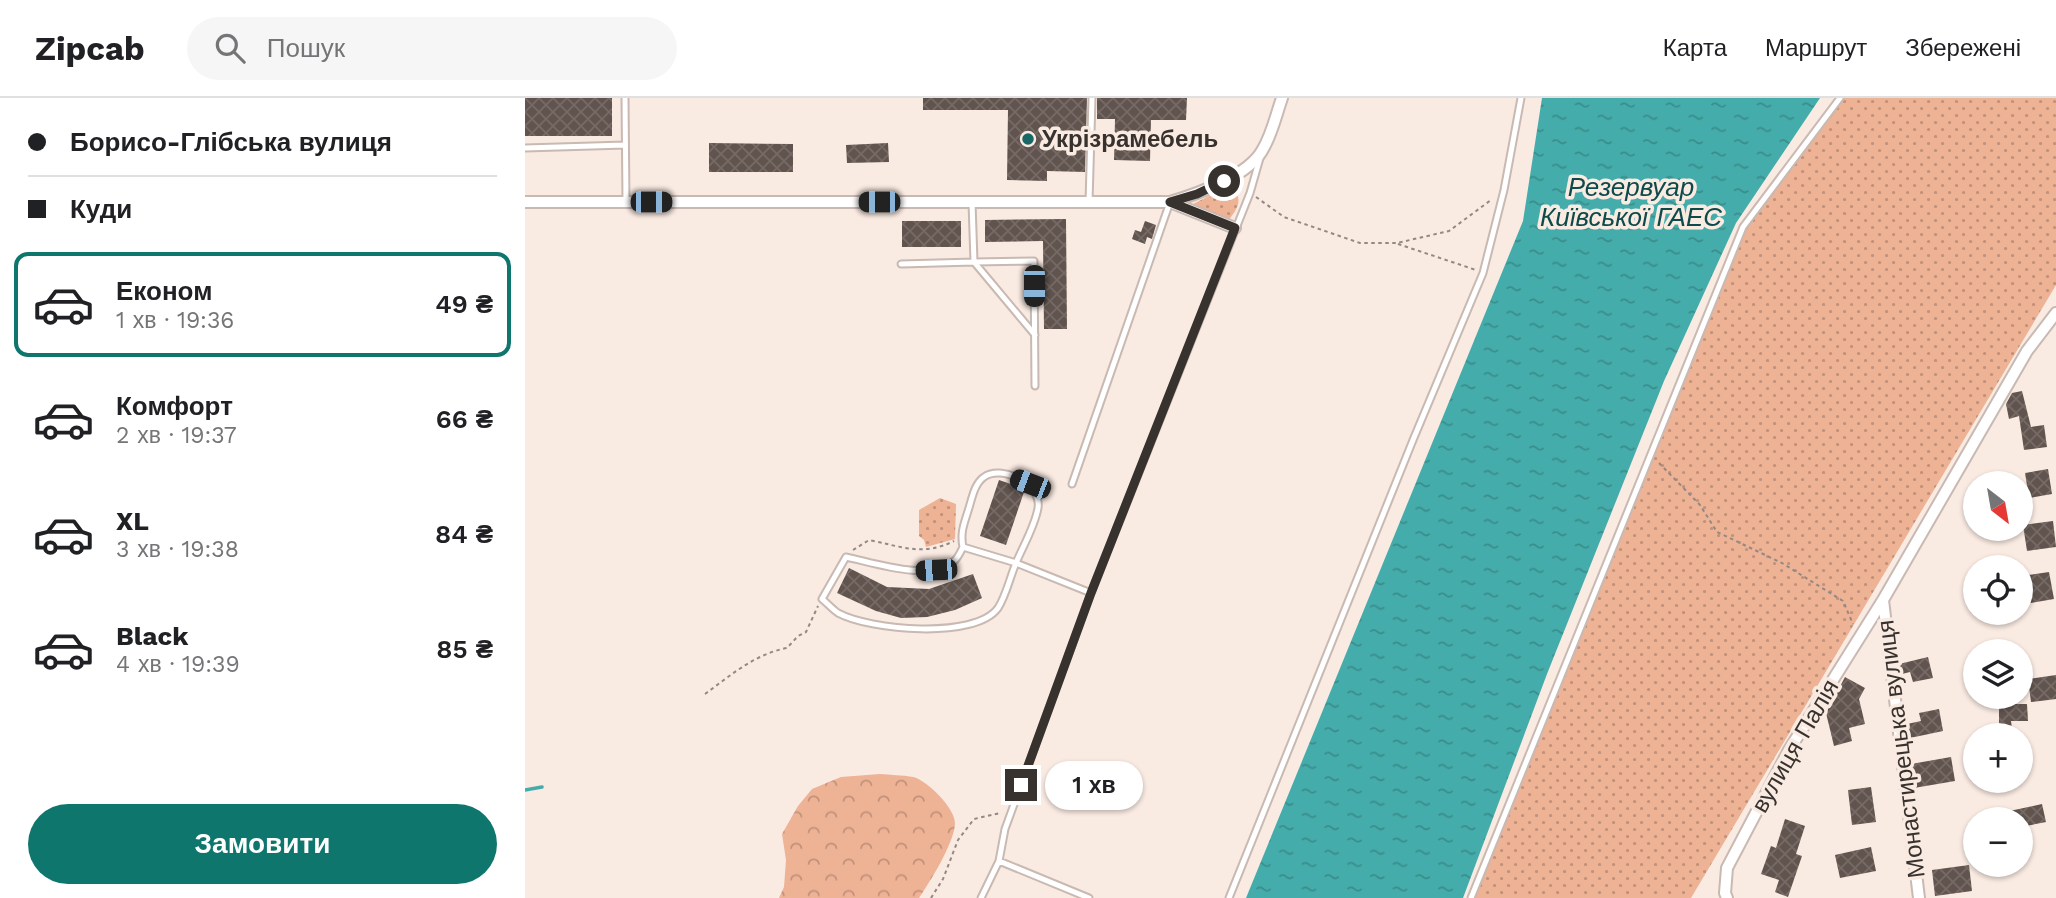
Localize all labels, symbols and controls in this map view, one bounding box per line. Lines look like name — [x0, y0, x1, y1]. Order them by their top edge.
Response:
search box — [187, 17, 677, 80]
text: Zipcab — [35, 29, 145, 68]
icon: search — [211, 29, 249, 67]
text: Пошук — [267, 33, 345, 63]
text: Карта — [1663, 34, 1727, 62]
text: Маршрут — [1765, 34, 1867, 62]
text: Збережені — [1905, 34, 2021, 62]
place label: Укрізрамебель — [1042, 125, 1218, 153]
text: Борисо-Глібська вулиця — [70, 127, 392, 157]
marker: Укрізрамебель — [1020, 131, 1036, 147]
route start — [1208, 165, 1240, 197]
water label: Резервуар Київської ГАЕС — [1540, 172, 1722, 232]
car — [631, 192, 673, 213]
car — [859, 192, 901, 213]
text: Куди — [70, 194, 132, 224]
car — [1024, 265, 1045, 307]
icon: car — [32, 273, 95, 336]
text: Економ — [116, 276, 212, 306]
text: 49 ₴ — [435, 289, 493, 319]
text: 1 хв · 19:36 — [116, 307, 234, 334]
icon: car — [32, 388, 95, 451]
text: Комфорт — [116, 391, 233, 421]
text: 66 ₴ — [436, 404, 493, 434]
text: 2 хв · 19:37 — [116, 422, 237, 449]
car — [1007, 467, 1054, 501]
north arrow — [1963, 471, 2033, 541]
map controls — [1963, 471, 2033, 877]
icon: car — [32, 503, 95, 566]
text: XL — [116, 506, 149, 536]
text: 84 ₴ — [435, 519, 493, 549]
text: 3 хв · 19:38 — [116, 536, 239, 563]
button: locate — [1963, 555, 2033, 625]
car — [915, 558, 958, 582]
icon: car — [32, 618, 95, 681]
street label: Монастирецька вулиця — [1871, 618, 1931, 880]
text: Black — [116, 621, 188, 651]
text: 85 ₴ — [436, 634, 493, 664]
button: layers — [1963, 639, 2033, 709]
text: 4 хв · 19:39 — [116, 651, 240, 678]
street label: вулиця Палія — [1746, 674, 1844, 818]
button: + — [1963, 723, 2033, 793]
callout: 1 хв — [1045, 760, 1143, 810]
route end — [1005, 769, 1037, 801]
text: 1 хв — [1072, 772, 1116, 799]
button: Замовити — [28, 804, 497, 884]
button: − — [1963, 807, 2033, 877]

